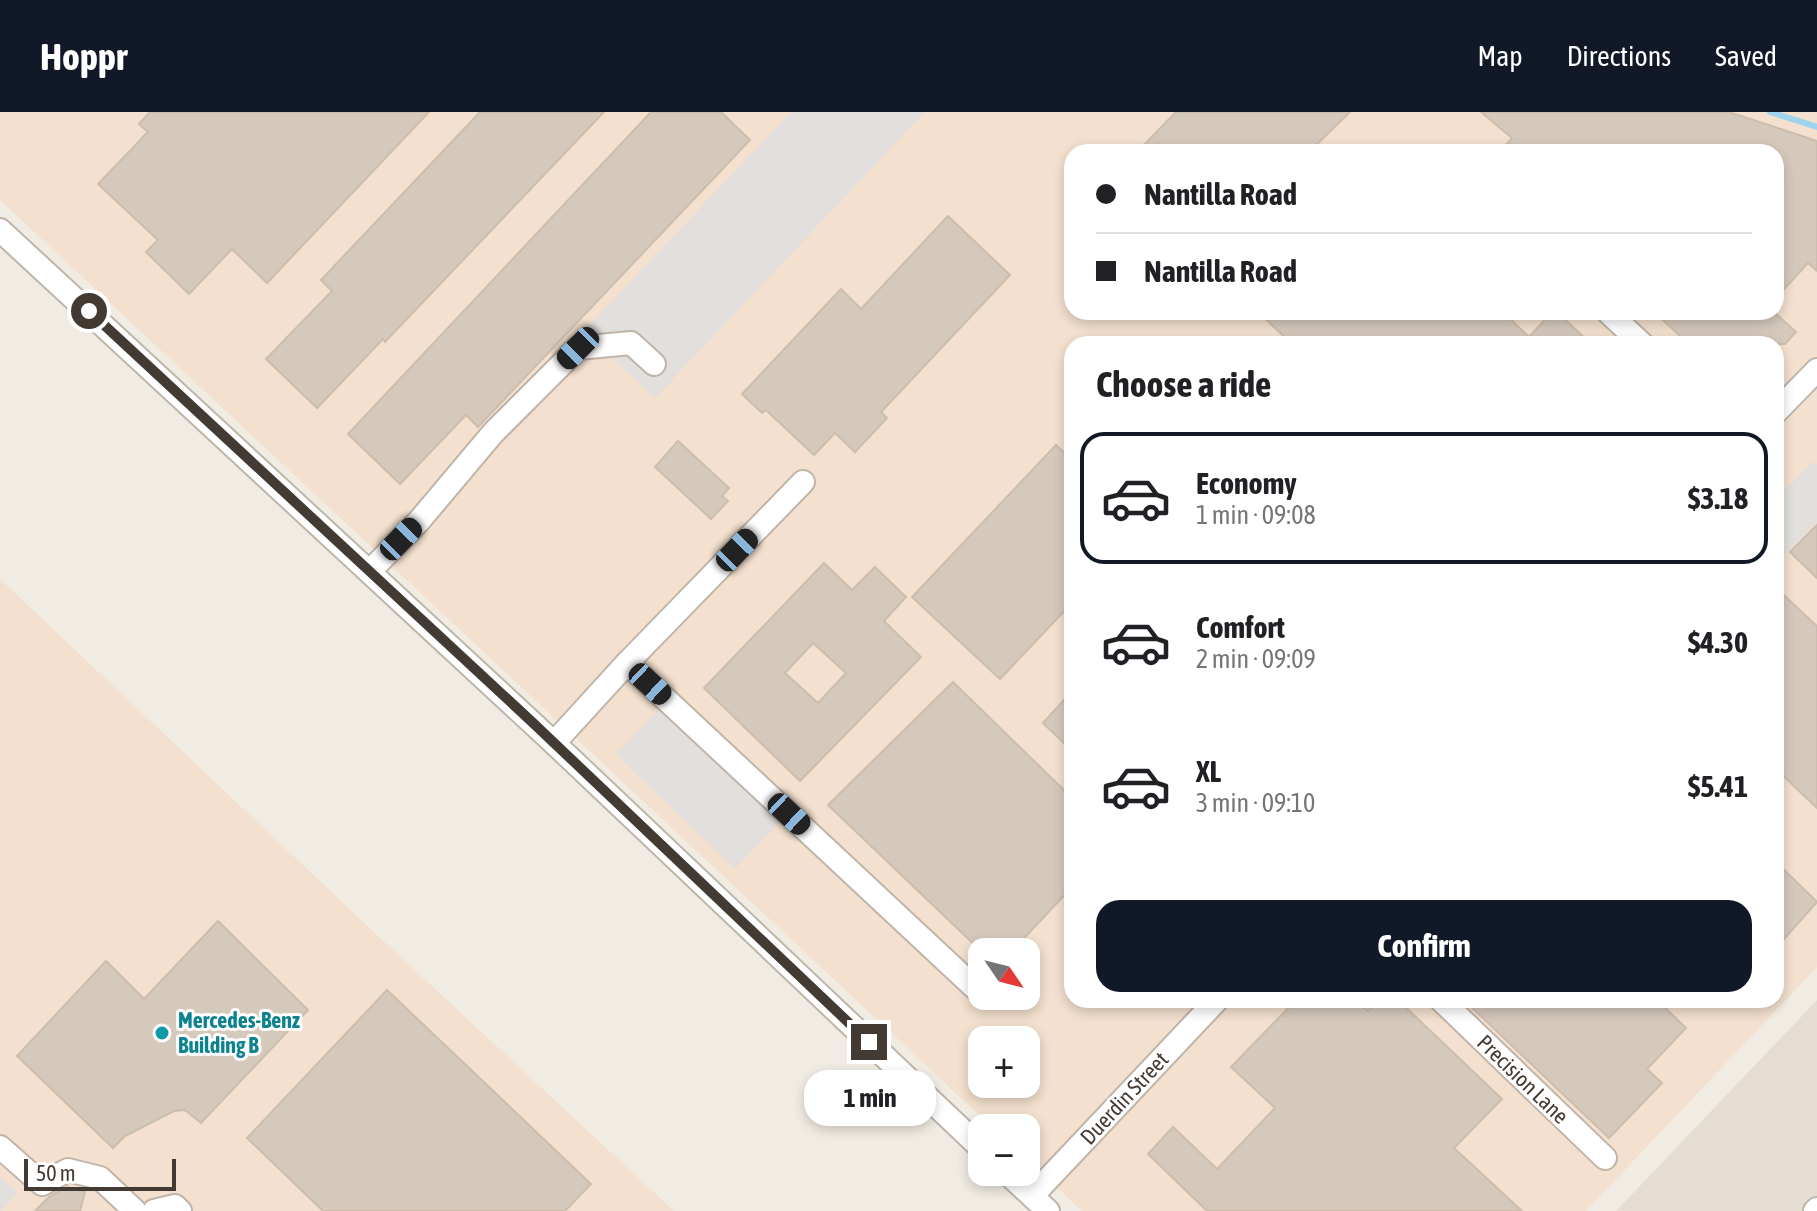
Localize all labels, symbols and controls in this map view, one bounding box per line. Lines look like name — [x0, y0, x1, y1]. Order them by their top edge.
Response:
text: Hoppr — [40, 35, 127, 78]
text: Map — [1478, 40, 1523, 72]
text: Directions — [1567, 40, 1671, 72]
text: Saved — [1715, 40, 1777, 72]
text: Nantilla Road — [1144, 177, 1297, 211]
text: Nantilla Road — [1144, 254, 1297, 288]
route start — [71, 293, 107, 329]
car — [553, 323, 603, 373]
text: Choose a ride — [1096, 363, 1271, 405]
icon: car — [1100, 462, 1172, 534]
text: Economy — [1196, 466, 1297, 500]
text: $3.18 — [1688, 481, 1748, 515]
text: 1 min · 09:08 — [1196, 500, 1316, 530]
car — [376, 513, 426, 565]
car — [712, 524, 762, 576]
icon: car — [1100, 606, 1172, 678]
text: Comfort — [1196, 610, 1285, 644]
text: $4.30 — [1688, 625, 1748, 659]
text: 2 min · 09:09 — [1196, 644, 1316, 674]
car — [624, 659, 676, 709]
icon: car — [1100, 750, 1172, 822]
text: XL — [1196, 754, 1221, 788]
text: $5.41 — [1688, 769, 1748, 803]
text: 3 min · 09:10 — [1196, 788, 1315, 818]
car — [763, 789, 815, 839]
button: Confirm — [1096, 900, 1752, 992]
north arrow — [968, 938, 1040, 1010]
map controls — [968, 938, 1040, 1186]
place label: Mercedes-Benz Building B — [178, 1007, 300, 1058]
marker: Mercedes-Benz Building B — [153, 1024, 171, 1042]
route end — [851, 1024, 887, 1060]
button: + — [968, 1026, 1040, 1098]
street label: Precision Lane — [1472, 1029, 1574, 1129]
street label: Duerdin Street — [1075, 1046, 1173, 1150]
callout: 1 min — [803, 1070, 935, 1126]
text: 1 min — [843, 1083, 897, 1113]
button: − — [968, 1114, 1040, 1186]
scale bar — [24, 1155, 176, 1191]
text: 50 m — [36, 1160, 76, 1186]

